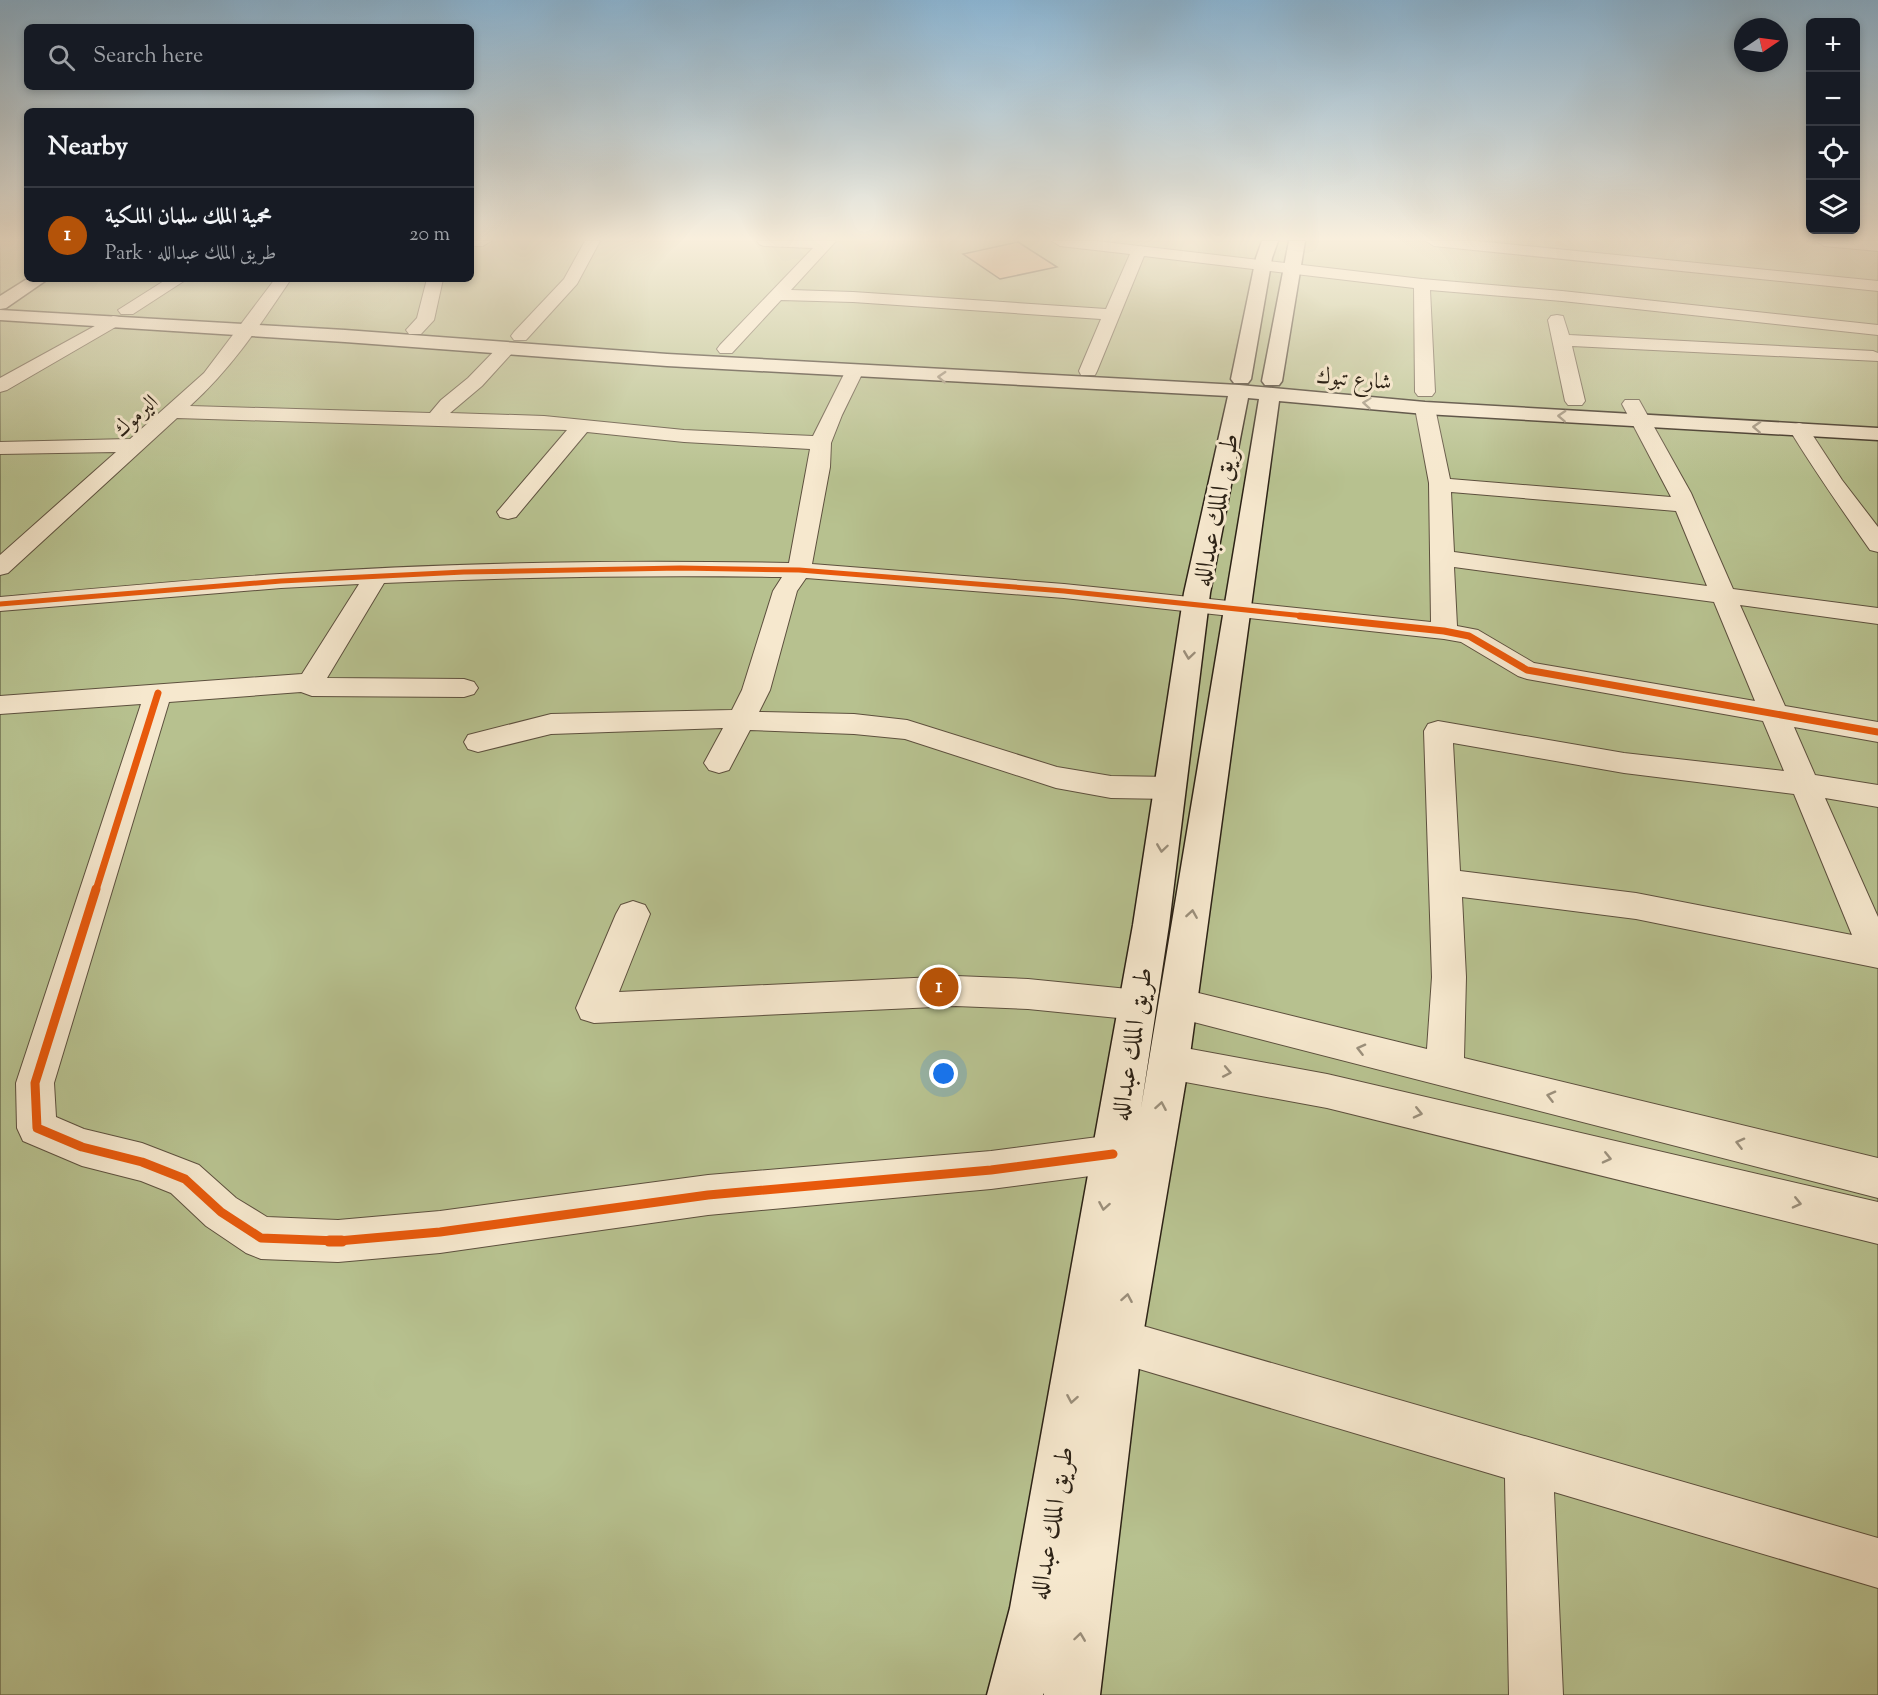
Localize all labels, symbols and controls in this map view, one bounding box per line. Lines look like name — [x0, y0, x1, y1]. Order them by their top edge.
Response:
north arrow — [1734, 18, 1788, 72]
map controls — [1806, 18, 1860, 234]
button: + — [1806, 18, 1860, 72]
search box — [24, 24, 474, 90]
icon: search — [45, 41, 78, 74]
text: Search here — [93, 41, 203, 73]
button: − — [1806, 72, 1860, 126]
button: locate — [1806, 126, 1860, 180]
text: Nearby — [48, 129, 128, 166]
button: layers — [1806, 180, 1860, 234]
text: محمية الملك سلمان الملكية — [105, 202, 272, 234]
text: 1 — [64, 221, 71, 250]
text: 20 m — [409, 221, 450, 250]
text: Park · طريق الملك عبدالله — [105, 240, 276, 269]
street label: شارع تبوك — [1315, 362, 1393, 400]
one-way arrow — [938, 370, 947, 383]
street label: اليرموك — [107, 388, 167, 446]
one-way arrow — [1363, 397, 1372, 410]
one-way arrow — [1557, 410, 1566, 423]
one-way arrow — [1752, 421, 1761, 434]
street label: طريق الملك عبدالله — [1184, 431, 1250, 590]
one-way arrow — [1183, 650, 1195, 660]
one-way arrow — [1156, 844, 1168, 853]
one-way arrow — [1185, 909, 1197, 918]
pin: 1 — [920, 964, 958, 1010]
street label: طريق الملك عبدالله — [1103, 965, 1164, 1124]
one-way arrow — [1357, 1043, 1367, 1056]
your location — [929, 1059, 958, 1088]
one-way arrow — [1222, 1066, 1231, 1078]
one-way arrow — [1546, 1091, 1556, 1103]
one-way arrow — [1154, 1102, 1167, 1112]
one-way arrow — [1412, 1105, 1422, 1118]
one-way arrow — [1735, 1138, 1745, 1151]
one-way arrow — [1602, 1151, 1612, 1164]
one-way arrow — [1792, 1196, 1802, 1209]
one-way arrow — [1098, 1201, 1111, 1211]
one-way arrow — [1120, 1294, 1133, 1304]
one-way arrow — [1066, 1394, 1078, 1403]
street label: طريق الملك عبدالله — [1022, 1444, 1085, 1603]
one-way arrow — [1073, 1632, 1085, 1642]

